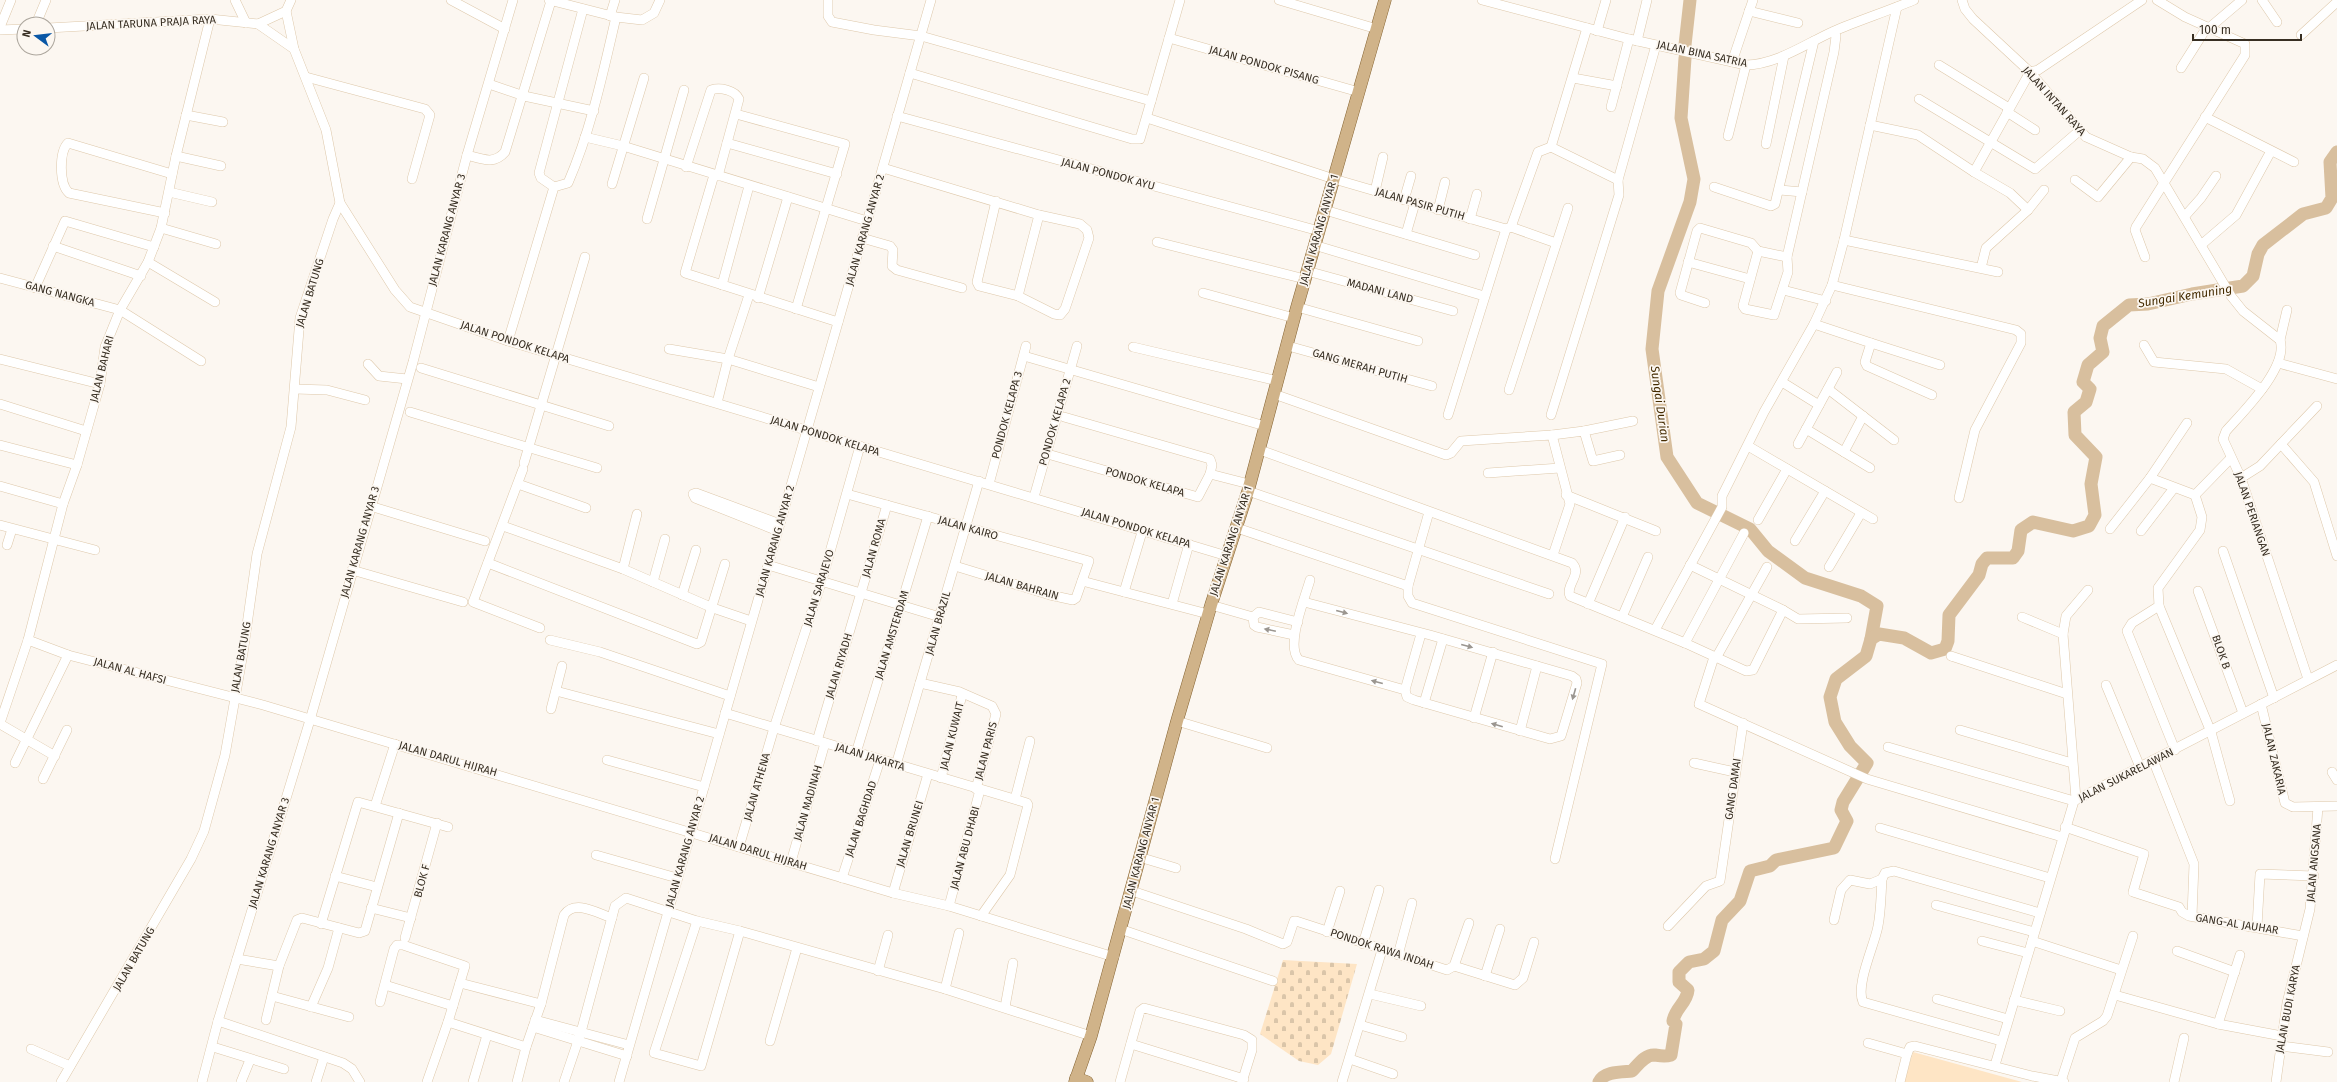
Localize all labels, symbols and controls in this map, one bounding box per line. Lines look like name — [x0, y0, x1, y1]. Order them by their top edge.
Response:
street label: JALAN TARUNA PRAJA RAYA — [86, 13, 217, 33]
north arrow — [16, 16, 56, 56]
scale bar — [2193, 16, 2301, 42]
text: 100 m — [2199, 23, 2231, 37]
text: N — [20, 28, 34, 39]
street label: JALAN BINA SATRIA — [1656, 38, 1749, 70]
street label: JALAN PONDOK PISANG — [1208, 43, 1321, 87]
street label: JALAN INTAN RAYA — [2019, 64, 2089, 139]
street label: JALAN PONDOK AYU — [1060, 155, 1156, 193]
street label: JALAN KARANG ANYAR 3 — [426, 172, 468, 288]
street label: JALAN KARANG ANYAR 2 — [843, 173, 887, 287]
street label: JALAN KARANG ANYAR 1 — [1297, 173, 1341, 287]
street label: JALAN PASIR PUTIH — [1374, 185, 1466, 223]
street label: JALAN BATUNG — [293, 257, 327, 329]
street label: MADANI LAND — [1345, 276, 1415, 306]
street label: GANG NANGKA — [24, 278, 97, 310]
water label: Sungai Kemuning — [2136, 282, 2233, 310]
street label: JALAN PONDOK KELAPA — [459, 318, 572, 366]
street label: JALAN BAHARI — [87, 334, 117, 404]
street label: GANG MERAH PUTIH — [1311, 346, 1409, 386]
water label: Sungai Durian — [1648, 364, 1672, 443]
street label: PONDOK KELAPA 3 — [989, 370, 1025, 460]
street label: PONDOK KELAPA 2 — [1036, 377, 1074, 467]
street label: JALAN PONDOK KELAPA — [769, 413, 882, 459]
street label: PONDOK KELAPA — [1104, 464, 1187, 500]
street label: JALAN PERIANGAN — [2231, 470, 2273, 558]
street label: JALAN KARANG ANYAR 2 — [753, 484, 797, 598]
street label: JALAN KARANG ANYAR 1 — [1207, 484, 1255, 598]
street label: JALAN KARANG ANYAR 3 — [338, 485, 382, 599]
street label: JALAN PONDOK KELAPA — [1080, 505, 1193, 551]
street label: JALAN KAIRO — [936, 513, 1000, 543]
street label: JALAN ROMA — [859, 516, 889, 579]
street label: JALAN SARAJEVO — [801, 548, 837, 628]
street label: JALAN BAHRAIN — [984, 569, 1060, 603]
street label: JALAN AMSTERDAM — [872, 589, 912, 681]
street label: JALAN BRAZIL — [923, 589, 953, 657]
one-way arrow — [1336, 609, 1348, 615]
street label: JALAN BATUNG — [228, 621, 254, 693]
one-way arrow — [1264, 626, 1276, 632]
street label: JALAN RIYADH — [823, 632, 855, 700]
street label: BLOK B — [2209, 633, 2233, 671]
one-way arrow — [1461, 643, 1473, 649]
street label: JALAN AL HAFSI — [92, 655, 168, 687]
one-way arrow — [1371, 679, 1383, 685]
one-way arrow — [1571, 688, 1577, 700]
street label: JALAN KUWAIT — [937, 700, 967, 771]
street label: JALAN PARIS — [972, 720, 1000, 782]
one-way arrow — [1491, 722, 1503, 728]
street label: JALAN ZAKARIA — [2259, 722, 2289, 797]
street label: JALAN DARUL HIJRAH — [397, 739, 499, 779]
street label: JALAN JAKARTA — [834, 740, 907, 774]
street label: JALAN SUKARELAWAN — [2076, 745, 2176, 805]
street label: JALAN ATHENA — [741, 751, 773, 823]
street label: GANG DAMAI — [1722, 757, 1744, 821]
street label: JALAN MADINAH — [791, 764, 825, 842]
street label: JALAN BAGHDAD — [843, 779, 879, 859]
street label: JALAN KARANG ANYAR 2 — [663, 795, 707, 909]
street label: JALAN KARANG ANYAR 3 — [246, 796, 292, 910]
street label: JALAN KARANG ANYAR 1 — [1120, 796, 1162, 910]
street label: JALAN BRUNEI — [894, 799, 926, 869]
street label: JALAN ABU DHABI — [948, 805, 982, 891]
street label: JALAN ANGSANA — [2304, 823, 2324, 903]
street label: JALAN DARUL HIJRAH — [707, 831, 809, 873]
street label: BLOK F — [411, 862, 433, 899]
street label: GANG-AL JAUHAR — [2195, 911, 2280, 937]
street label: JALAN BATUNG — [110, 925, 158, 993]
street label: PONDOK RAWA INDAH — [1328, 926, 1436, 972]
street label: JALAN BUDI KARYA — [2273, 963, 2303, 1054]

